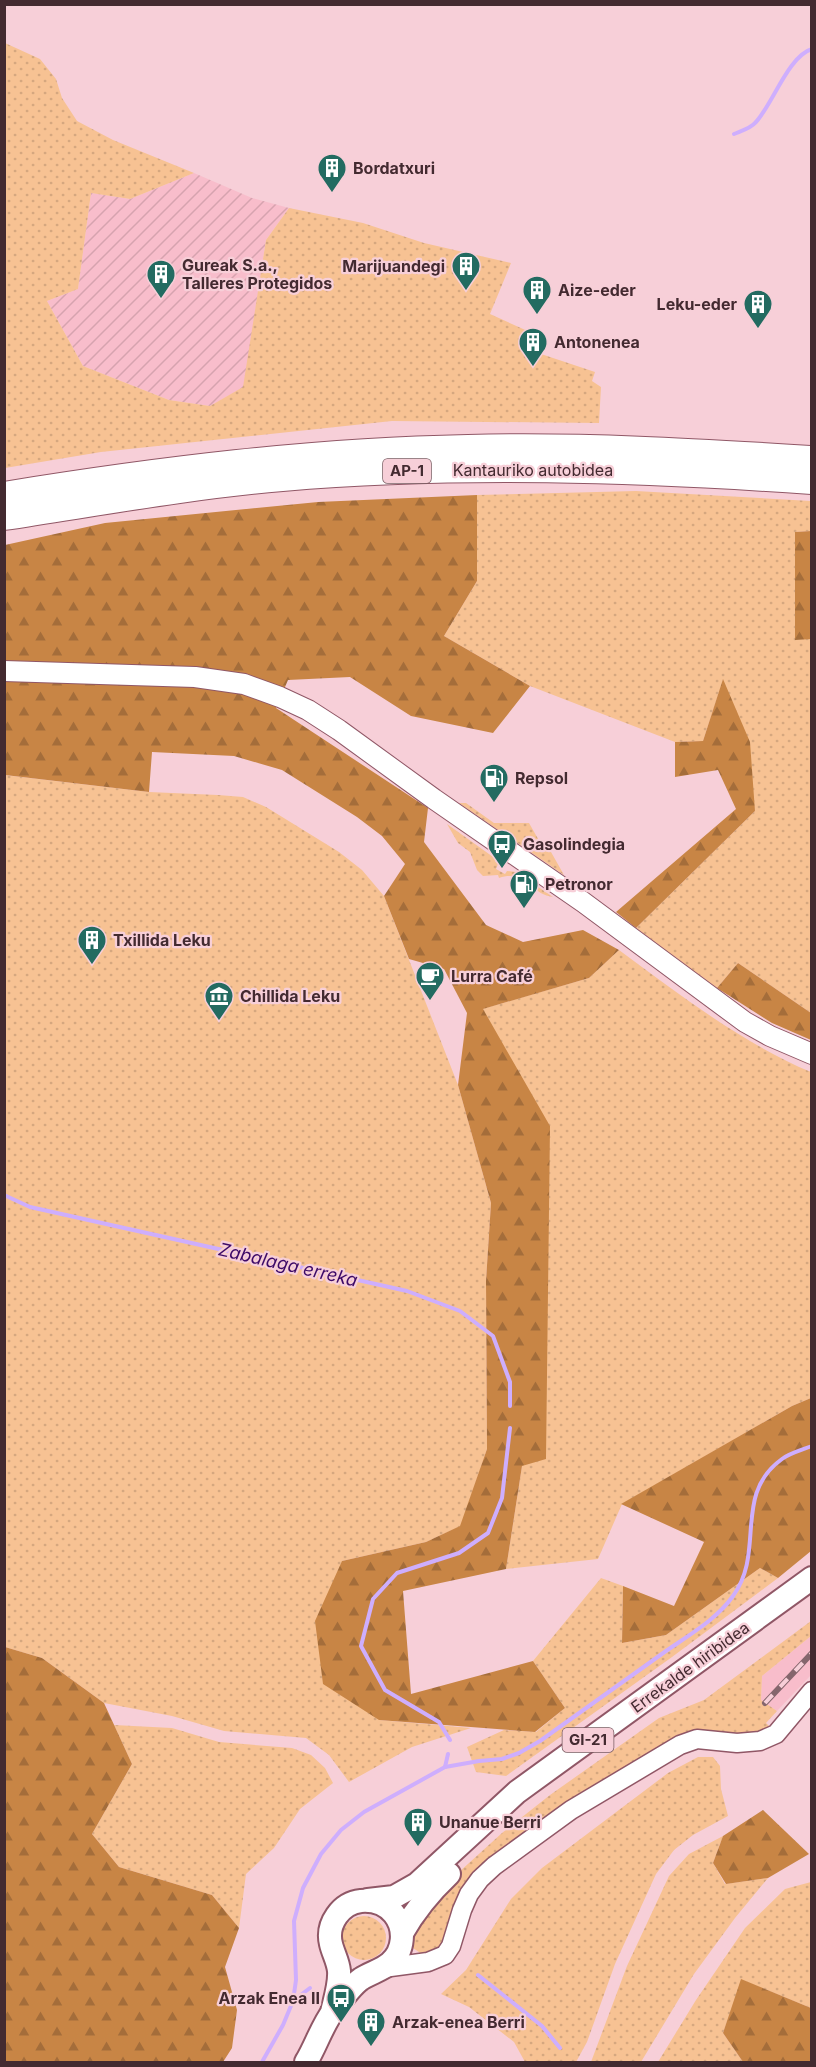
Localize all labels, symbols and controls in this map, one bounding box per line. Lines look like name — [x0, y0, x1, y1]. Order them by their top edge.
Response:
building icon: Bordatxuri — [316, 152, 348, 194]
place label: Bordatxuri — [353, 158, 435, 178]
building icon: Marijuandegi — [450, 250, 482, 292]
place label: Gureak S.a., Talleres Protegidos — [182, 255, 332, 293]
place label: Marijuandegi — [342, 256, 445, 276]
building icon: Gureak S.a., Talleres Protegidos — [145, 258, 177, 300]
building icon: Aize-eder — [521, 274, 553, 316]
place label: Aize-eder — [558, 280, 636, 300]
building icon: Leku-eder — [742, 288, 774, 330]
place label: Leku-eder — [657, 294, 737, 314]
building icon: Antonenea — [517, 326, 549, 368]
place label: Antonenea — [554, 332, 640, 352]
road number: AP-1 — [383, 459, 431, 483]
street label: Kantauriko autobidea — [453, 460, 613, 480]
fuel station icon: Repsol — [478, 762, 510, 804]
place label: Repsol — [515, 768, 568, 788]
bus stop icon: Gasolindegia — [486, 828, 518, 870]
place label: Gasolindegia — [523, 834, 625, 854]
fuel station icon: Petronor — [508, 868, 540, 910]
place label: Petronor — [545, 874, 613, 894]
building icon: Txillida Leku — [76, 924, 108, 966]
place label: Txillida Leku — [113, 930, 211, 950]
cafe icon: Lurra Café — [414, 960, 446, 1002]
place label: Lurra Café — [451, 966, 533, 986]
museum icon: Chillida Leku — [203, 980, 235, 1022]
place label: Chillida Leku — [240, 986, 340, 1006]
water label: Zabalaga erreka — [217, 1238, 360, 1291]
street label: Errekalde hiribidea — [627, 1617, 753, 1717]
road number: GI-21 — [562, 1728, 614, 1752]
building icon: Unanue Berri — [402, 1806, 434, 1848]
place label: Unanue Berri — [439, 1812, 541, 1832]
bus stop icon: Arzak Enea II — [325, 1982, 357, 2024]
place label: Arzak Enea II — [219, 1988, 320, 2008]
building icon: Arzak-enea Berri — [355, 2006, 387, 2048]
place label: Arzak-enea Berri — [392, 2012, 525, 2032]

